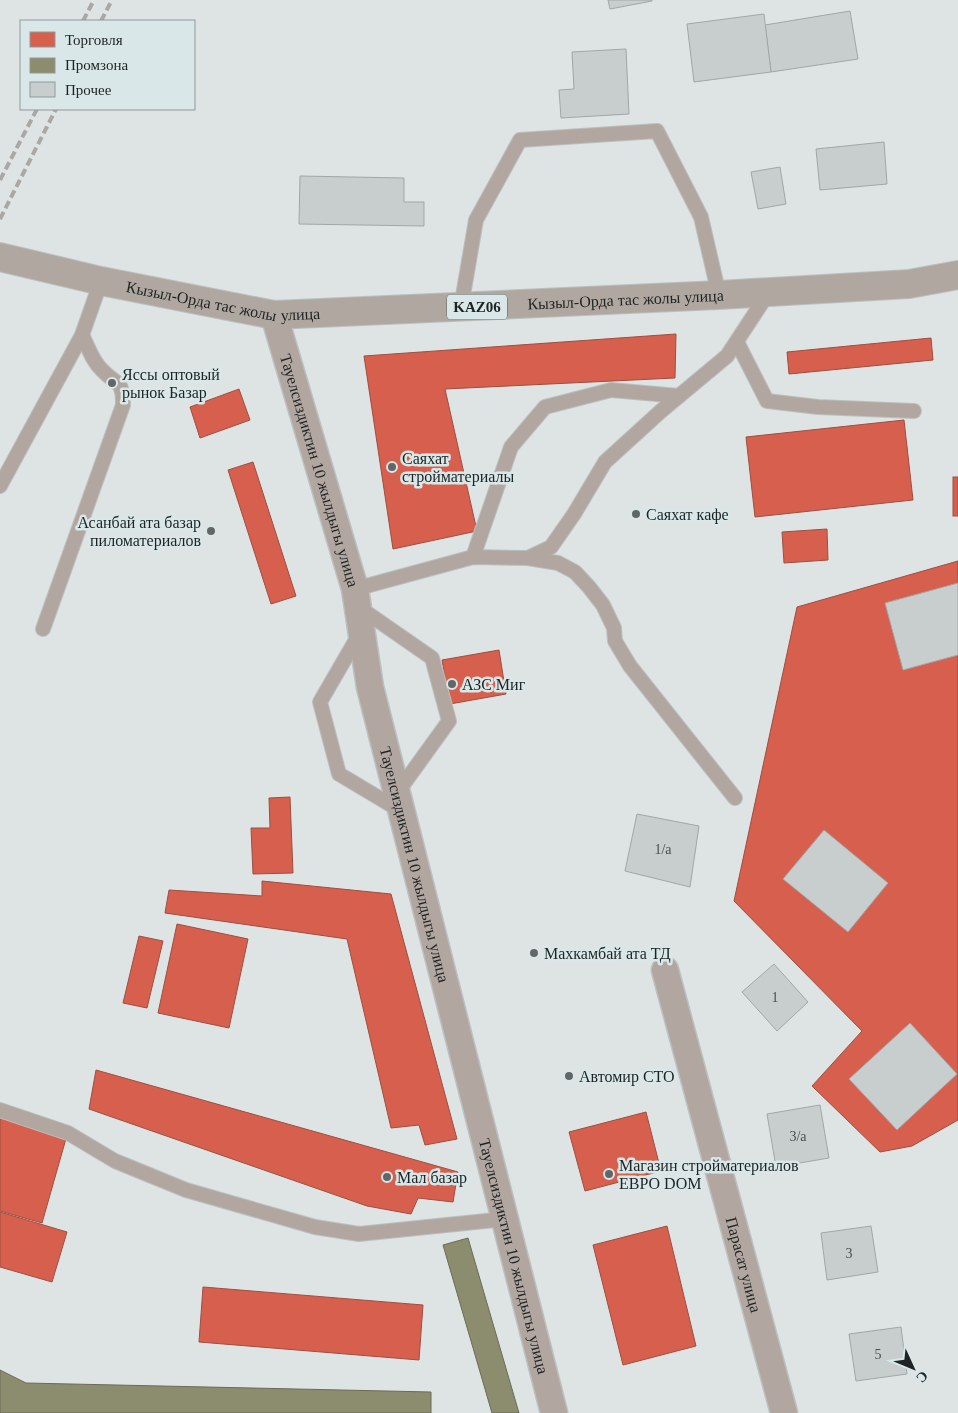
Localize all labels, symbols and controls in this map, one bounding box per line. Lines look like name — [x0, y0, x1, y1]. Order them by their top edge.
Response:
legend — [20, 20, 195, 110]
text: Торговля — [65, 32, 123, 48]
text: Промзона — [65, 57, 128, 73]
text: Прочее — [65, 82, 112, 98]
street label: Кызыл-Орда тас жолы улица — [125, 278, 321, 325]
street label: Кызыл-Орда тас жолы улица — [527, 287, 724, 313]
road number: KАZ06 — [447, 294, 507, 320]
street label: Тауелсиздиктин 10 жылдыгы улица — [277, 352, 362, 589]
place label: Яссы оптовый рынок Базар — [122, 366, 220, 402]
marker: Яссы оптовый рынок Базар — [106, 377, 118, 389]
place label: Саяхат стройматериалы — [402, 450, 514, 486]
marker: Саяхат стройматериалы — [386, 461, 398, 473]
place label: Саяхат кафе — [646, 506, 729, 524]
marker: Саяхат кафе — [630, 508, 642, 520]
place label: Асанбай ата базар пиломатериалов — [77, 514, 201, 550]
marker: Асанбай ата базар пиломатериалов — [205, 525, 217, 537]
place label: АЗС Миг — [462, 676, 526, 693]
marker: АЗС Миг — [446, 678, 458, 690]
street label: Тауелсиздиктин 10 жылдыгы улица — [377, 745, 452, 984]
house number: 1/а — [654, 842, 672, 857]
place label: Махкамбай ата ТД — [544, 945, 671, 963]
marker: Махкамбай ата ТД — [528, 947, 540, 959]
house number: 1 — [772, 990, 779, 1005]
place label: Автомир СТО — [579, 1068, 675, 1086]
marker: Автомир СТО — [563, 1070, 575, 1082]
house number: 3/а — [789, 1129, 807, 1144]
street label: Тауелсиздиктин 10 жылдыгы улица — [476, 1137, 552, 1376]
place label: Магазин стройматериалов ЕВРО DOM — [619, 1157, 799, 1192]
marker: Магазин стройматериалов ЕВРО DOM — [603, 1168, 615, 1180]
place label: Мал базар — [397, 1169, 467, 1187]
marker: Мал базар — [381, 1171, 393, 1183]
street label: Парасат улица — [723, 1215, 765, 1314]
house number: 3 — [846, 1246, 853, 1261]
north arrow — [888, 1343, 938, 1393]
house number: 5 — [875, 1347, 882, 1362]
text: С — [913, 1368, 931, 1386]

